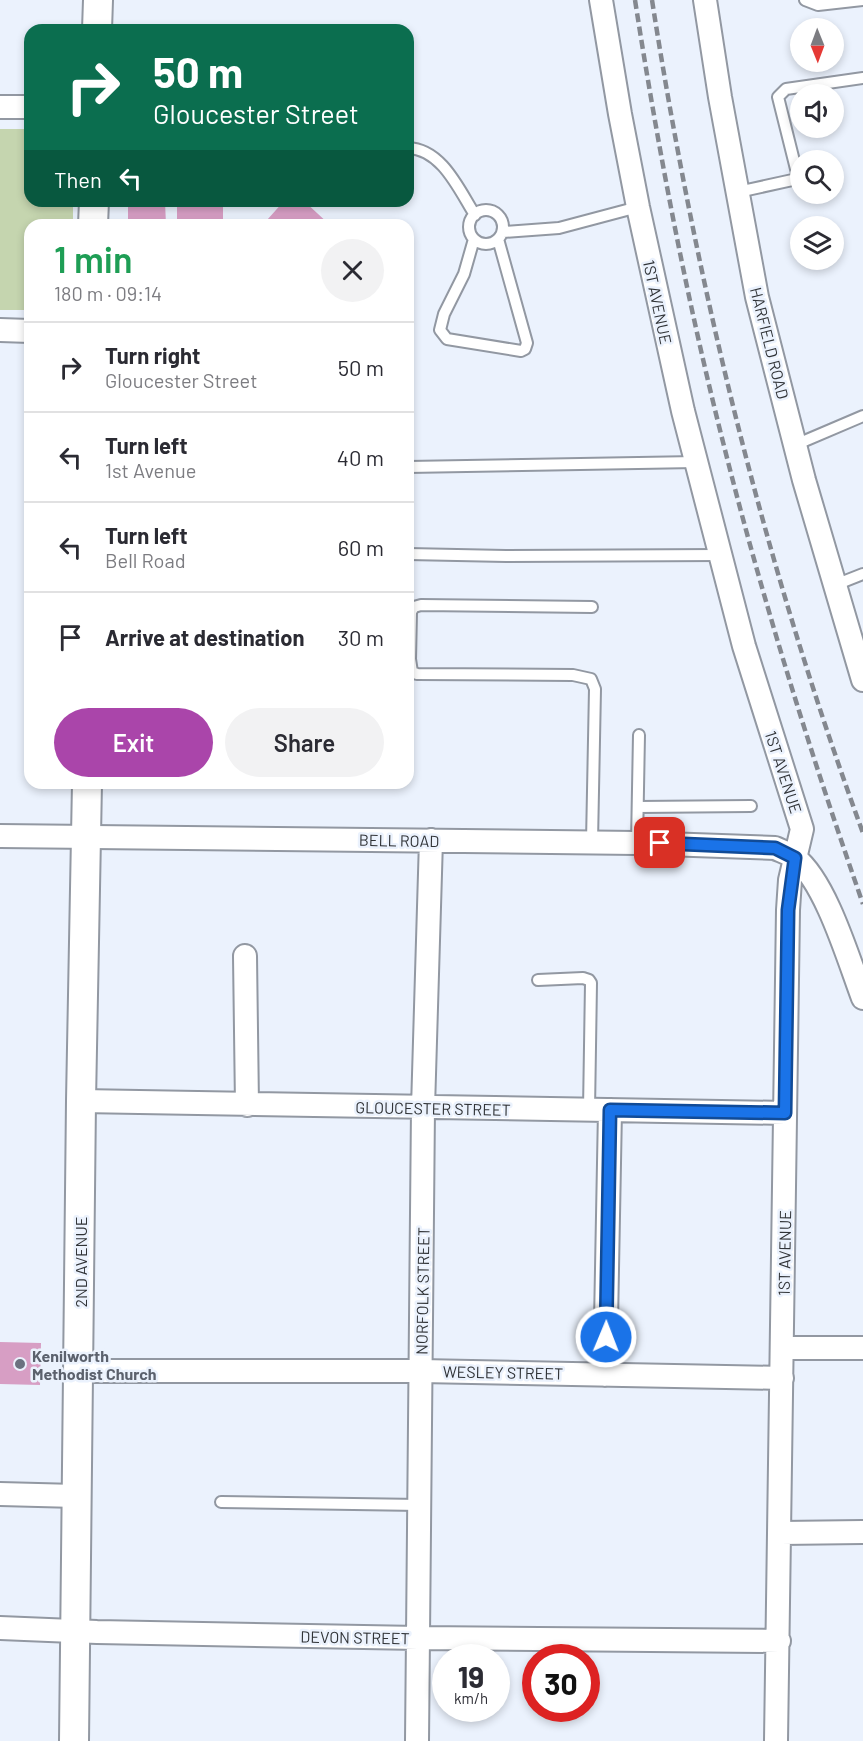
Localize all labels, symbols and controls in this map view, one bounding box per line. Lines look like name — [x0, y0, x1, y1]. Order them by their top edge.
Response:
north arrow — [790, 18, 844, 72]
map controls — [790, 18, 844, 270]
text: 50 m — [153, 46, 243, 96]
icon: right — [54, 48, 132, 126]
button: sound — [790, 84, 844, 138]
text: Gloucester Street — [153, 97, 359, 129]
button: search — [790, 150, 844, 204]
icon: left — [114, 162, 147, 195]
text: Then — [54, 166, 102, 192]
button: layers — [790, 216, 844, 270]
text: 1 min — [54, 237, 133, 280]
button: close — [321, 239, 384, 302]
street label: 1ST AVENUE — [640, 258, 676, 346]
text: 180 m · 09:14 — [54, 281, 162, 305]
street label: HARFIELD ROAD — [747, 285, 793, 401]
text: Turn right — [105, 342, 200, 368]
icon: right — [54, 351, 87, 384]
text: 50 m — [338, 354, 384, 380]
text: Gloucester Street — [105, 368, 257, 392]
text: Turn left — [105, 432, 188, 458]
icon: left — [54, 441, 87, 474]
text: 40 m — [337, 444, 384, 470]
text: 1st Avenue — [105, 458, 196, 482]
text: Turn left — [105, 522, 188, 548]
icon: left — [54, 531, 87, 564]
text: 60 m — [338, 534, 384, 560]
text: Bell Road — [105, 548, 186, 572]
icon: arrive — [54, 621, 87, 654]
text: Arrive at destination — [105, 624, 304, 650]
text: 30 m — [338, 624, 384, 650]
button: Exit — [54, 708, 213, 777]
button: Share — [225, 708, 384, 777]
street label: 1ST AVENUE — [762, 728, 806, 816]
pin — [634, 817, 685, 868]
icon: arrive — [643, 826, 676, 859]
street label: BELL ROAD — [359, 830, 439, 850]
street label: GLOUCESTER STREET — [355, 1097, 511, 1119]
street label: 1ST AVENUE — [774, 1210, 794, 1296]
street label: 2ND AVENUE — [71, 1217, 90, 1307]
street label: NORFOLK STREET — [411, 1227, 433, 1355]
position arrow — [574, 1305, 638, 1369]
place label: Kenilworth Methodist Church — [32, 1346, 157, 1383]
marker: Kenilworth Methodist Church — [13, 1357, 27, 1371]
street label: WESLEY STREET — [443, 1361, 563, 1383]
street label: DEVON STREET — [300, 1627, 410, 1647]
speed limit sign: 30 — [522, 1644, 600, 1722]
text: 19 — [458, 1658, 484, 1694]
text: km/h — [454, 1689, 488, 1707]

